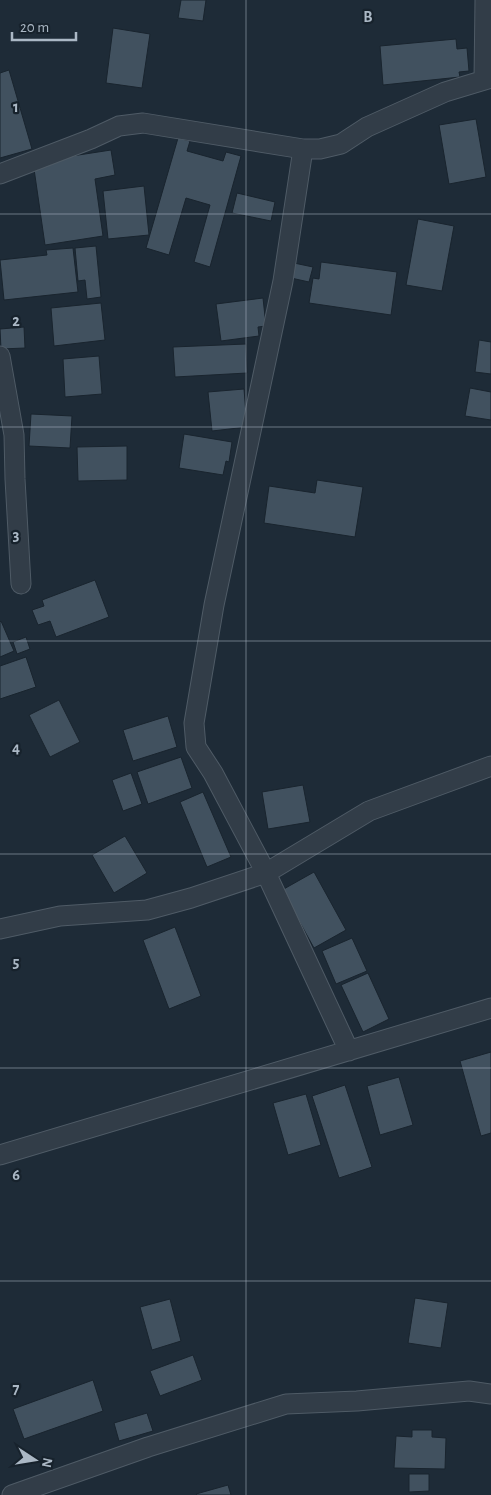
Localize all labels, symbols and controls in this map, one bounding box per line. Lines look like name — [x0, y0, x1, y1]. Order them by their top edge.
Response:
text: B — [363, 9, 373, 25]
scale bar — [12, 10, 76, 42]
text: 20 m — [20, 20, 49, 35]
text: 1 — [13, 99, 19, 115]
text: 2 — [12, 313, 20, 329]
text: 3 — [13, 527, 20, 543]
text: 4 — [12, 740, 20, 756]
text: 5 — [13, 954, 20, 970]
text: 6 — [12, 1167, 20, 1183]
text: 7 — [13, 1381, 20, 1397]
north arrow — [10, 1435, 60, 1485]
text: N — [39, 1456, 55, 1469]

